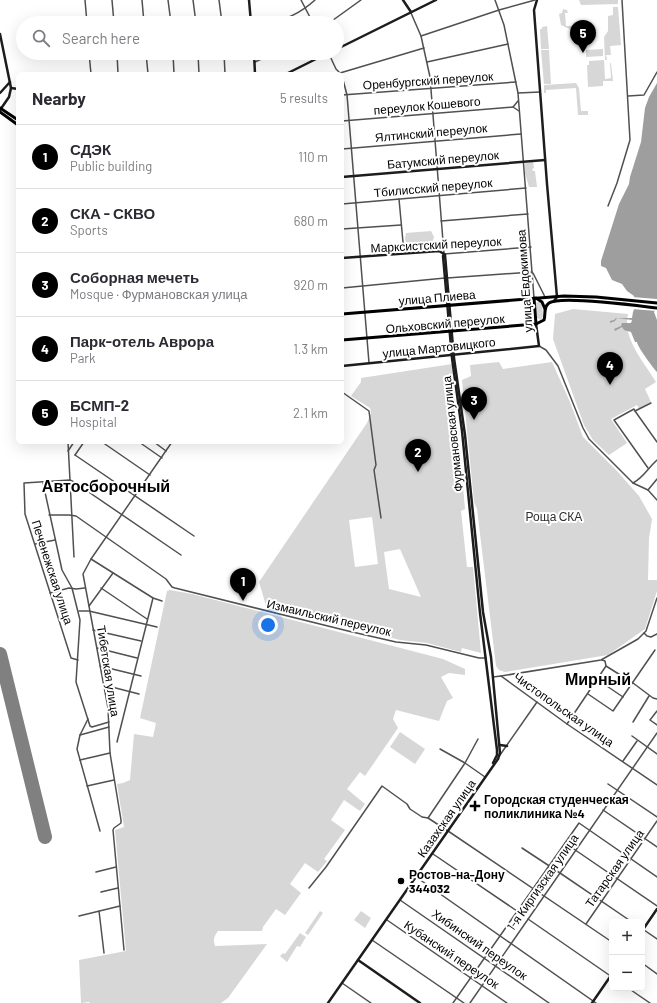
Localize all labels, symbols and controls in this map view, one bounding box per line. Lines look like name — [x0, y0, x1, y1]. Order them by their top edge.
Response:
search box — [16, 16, 344, 60]
pin: 5 — [570, 20, 596, 53]
icon: search — [30, 27, 52, 49]
text: Search here — [62, 29, 140, 47]
street label: Оренбургский переулок — [362, 68, 495, 93]
text: Nearby — [32, 88, 86, 108]
text: 5 results — [280, 90, 328, 106]
street label: переулок Кошевого — [373, 93, 481, 118]
street label: Ялтинский переулок — [374, 120, 489, 145]
text: СДЭК — [70, 140, 111, 158]
street label: Батумский переулок — [386, 147, 500, 172]
text: 1 — [43, 149, 47, 165]
text: 110 m — [298, 149, 328, 165]
text: Public building — [70, 158, 152, 174]
street label: Тбилисский переулок — [373, 175, 494, 200]
text: СКА - СКВО — [70, 204, 155, 222]
text: 2 — [41, 213, 49, 229]
text: 680 m — [294, 213, 328, 229]
text: Sports — [70, 222, 108, 238]
street label: улица Евдокимова — [513, 229, 536, 333]
street label: Марксистский переулок — [370, 234, 503, 255]
text: Соборная мечеть — [70, 268, 199, 286]
text: 3 — [41, 277, 49, 293]
text: 920 m — [294, 277, 328, 293]
text: Mosque · Фурмановская улица — [70, 286, 248, 302]
street label: улица Плиева — [398, 287, 477, 308]
street label: Ольховский переулок — [385, 311, 506, 336]
text: Парк-отель Аврора — [70, 332, 214, 350]
street label: улица Мартовицкого — [382, 334, 497, 361]
text: 4 — [41, 341, 49, 357]
text: 1.3 km — [293, 341, 328, 357]
text: Park — [70, 350, 96, 366]
pin: 4 — [597, 352, 623, 385]
street label: Фурмановская улица — [439, 375, 466, 493]
pin: 3 — [461, 387, 487, 420]
text: БСМП-2 — [70, 396, 129, 414]
text: 5 — [41, 405, 49, 421]
text: 2.1 km — [293, 405, 328, 421]
text: Hospital — [70, 414, 117, 430]
pin: 2 — [405, 439, 431, 472]
district label: Автосборочный — [42, 476, 170, 495]
park label: Роща СКА — [526, 509, 582, 524]
street label: Печенежская улица — [29, 518, 77, 627]
pin: 1 — [230, 568, 256, 601]
street label: Измаильский переулок — [265, 596, 393, 639]
your location — [258, 615, 278, 635]
street label: Тибетская улица — [94, 624, 123, 718]
street label: Чистопольская улица — [511, 669, 617, 750]
district label: Мирный — [565, 669, 631, 688]
street label: Казахская улица — [414, 776, 479, 860]
place label: Городская студенческая поликлиника №4 — [484, 792, 629, 820]
marker: Городская студенческая поликлиника №4 — [469, 800, 481, 812]
street label: Татарская улица — [582, 826, 647, 910]
street label: 1-я Киргизская улица — [503, 831, 582, 934]
place label: Ростов-на-Дону 344032 — [409, 867, 505, 895]
marker: Ростов-на-Дону 344032 — [396, 876, 406, 886]
street label: Хибинский переулок — [429, 906, 531, 983]
street label: Кубанский переулок — [401, 917, 503, 992]
map controls — [609, 919, 645, 991]
button: + — [609, 919, 645, 955]
button: − — [609, 955, 645, 991]

